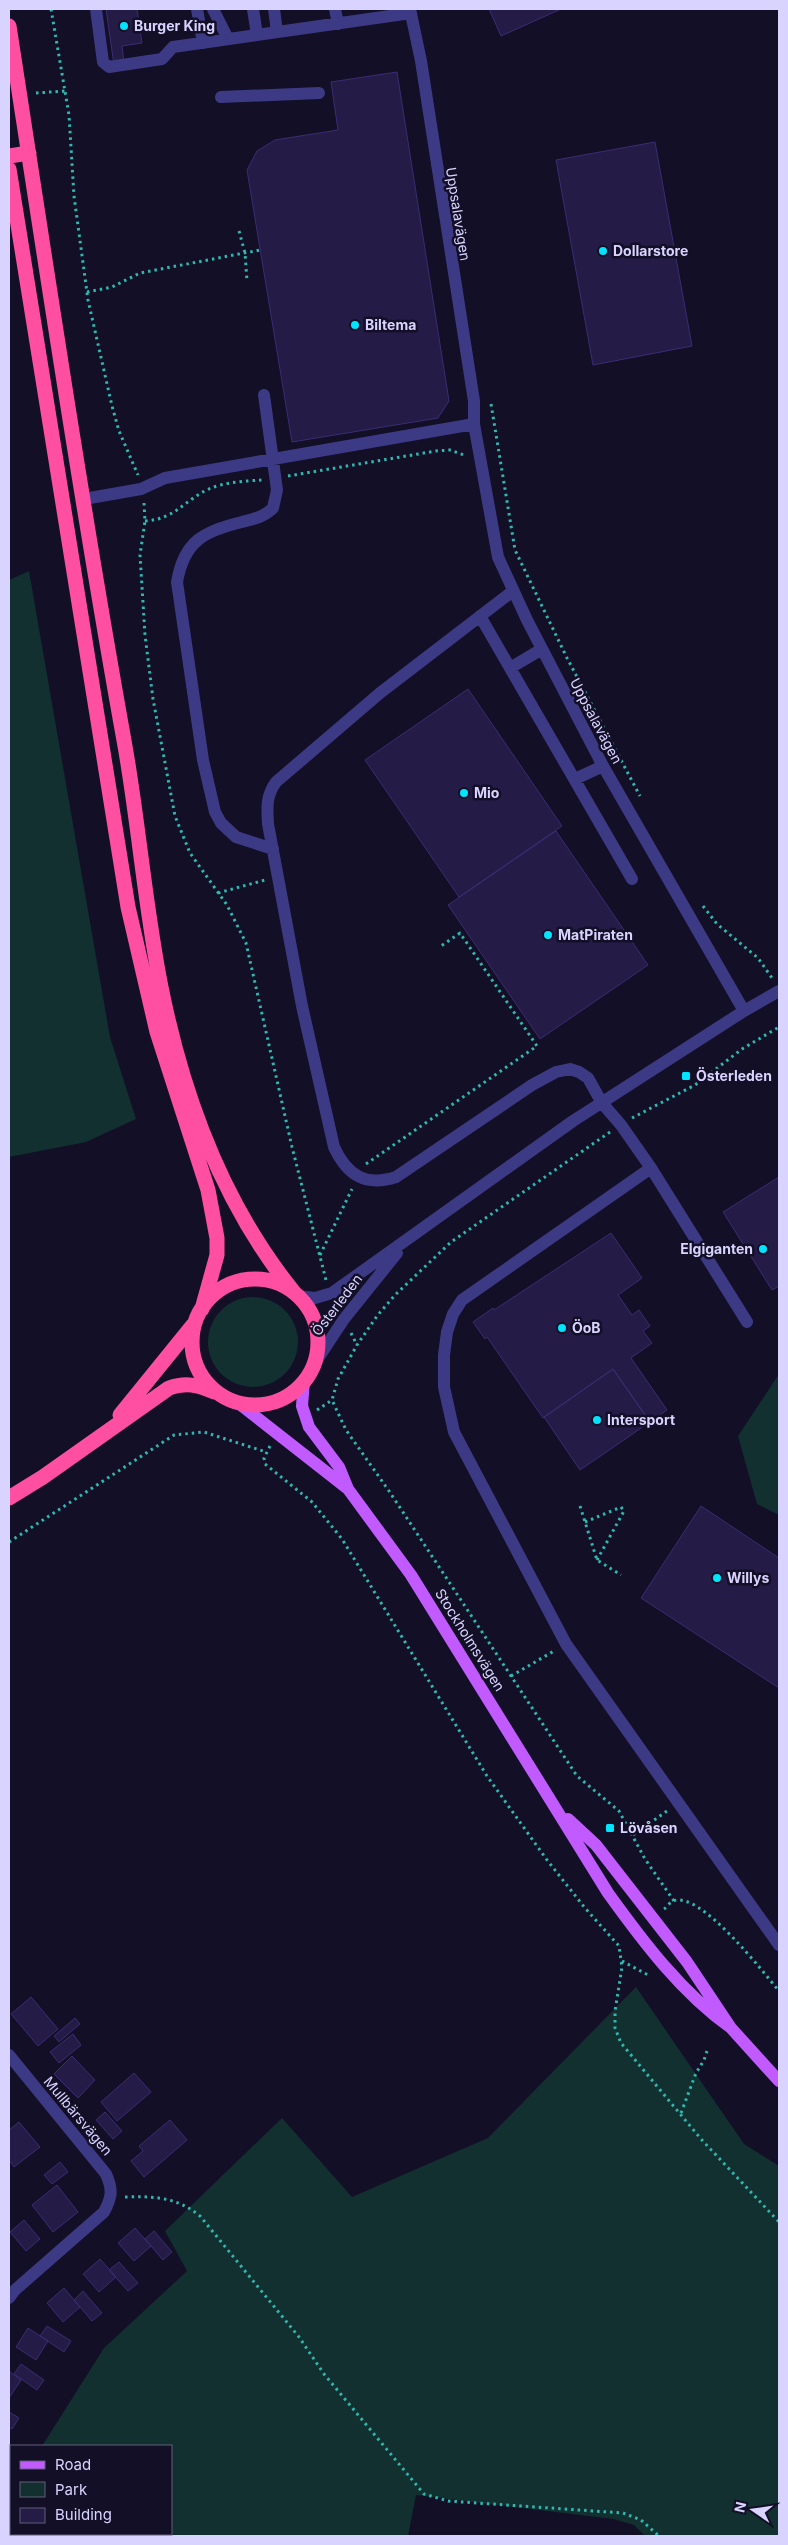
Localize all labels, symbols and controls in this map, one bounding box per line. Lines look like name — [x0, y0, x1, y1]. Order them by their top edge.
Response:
place label: Burger King — [134, 17, 215, 34]
marker: Burger King — [118, 20, 130, 32]
street label: Uppsalavägen — [443, 166, 474, 262]
place label: Dollarstore — [613, 242, 688, 259]
marker: Dollarstore — [597, 245, 609, 257]
place label: Biltema — [365, 316, 416, 333]
marker: Biltema — [349, 319, 361, 331]
street label: Uppsalavägen — [567, 675, 626, 766]
place label: Mio — [474, 784, 500, 801]
marker: Mio — [458, 787, 470, 799]
place label: MatPiraten — [558, 926, 633, 943]
marker: MatPiraten — [542, 929, 554, 941]
place label: Österleden — [696, 1067, 772, 1084]
marker: Österleden — [680, 1070, 692, 1082]
place label: Elgiganten — [680, 1240, 753, 1257]
marker: Elgiganten — [757, 1243, 769, 1255]
street label: Österleden — [308, 1271, 365, 1339]
place label: ÖoB — [572, 1319, 601, 1336]
marker: ÖoB — [556, 1322, 568, 1334]
place label: Intersport — [607, 1411, 675, 1428]
marker: Intersport — [591, 1414, 603, 1426]
place label: Willys — [727, 1569, 769, 1586]
marker: Willys — [711, 1572, 723, 1584]
street label: Stockholmsvägen — [432, 1585, 509, 1694]
place label: Lövåsen — [620, 1819, 678, 1836]
marker: Lövåsen — [604, 1822, 616, 1834]
street label: Mullbärsvägen — [40, 2073, 116, 2159]
legend — [10, 2445, 172, 2535]
text: Road — [55, 2455, 91, 2474]
text: Park — [55, 2480, 88, 2499]
north arrow — [728, 2485, 778, 2535]
text: N — [730, 2500, 749, 2514]
text: Building — [55, 2505, 112, 2524]

